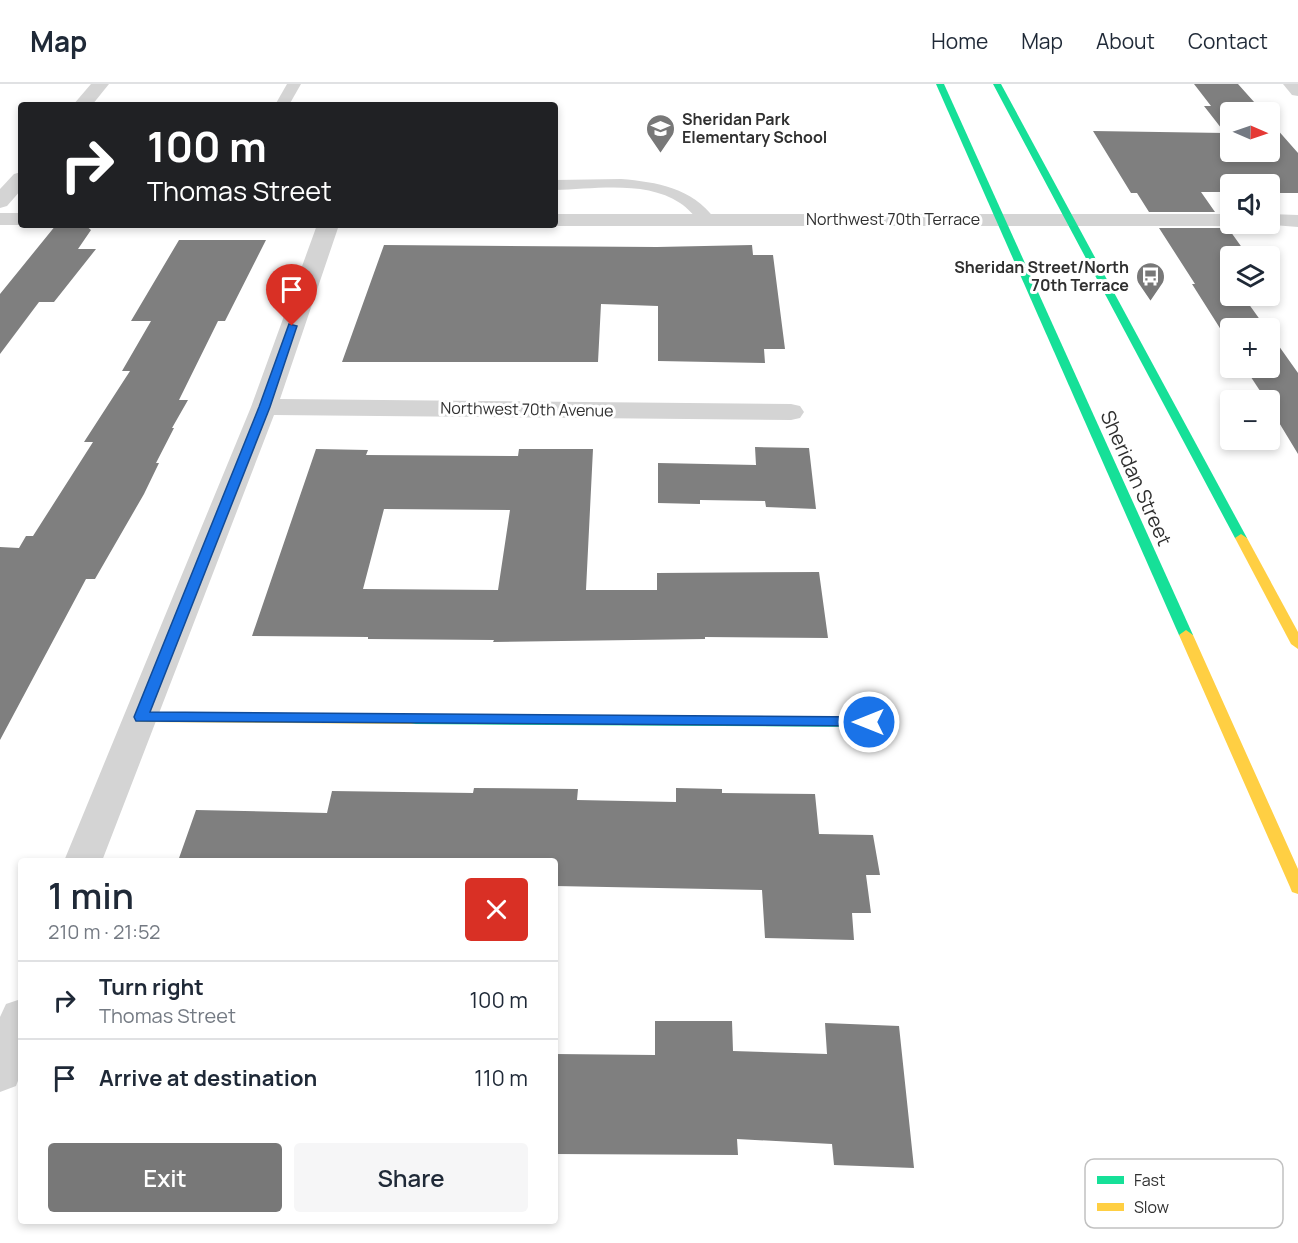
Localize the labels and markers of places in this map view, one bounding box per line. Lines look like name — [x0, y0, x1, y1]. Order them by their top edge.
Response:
place label: Sheridan Park Elementary School — [682, 108, 827, 148]
school or university icon: Sheridan Park Elementary School — [645, 112, 677, 154]
place label: Sheridan Street/North 70th Terrace — [954, 256, 1129, 296]
bus stop icon: Sheridan Street/North 70th Terrace — [1134, 260, 1166, 302]
pin — [266, 264, 317, 326]

